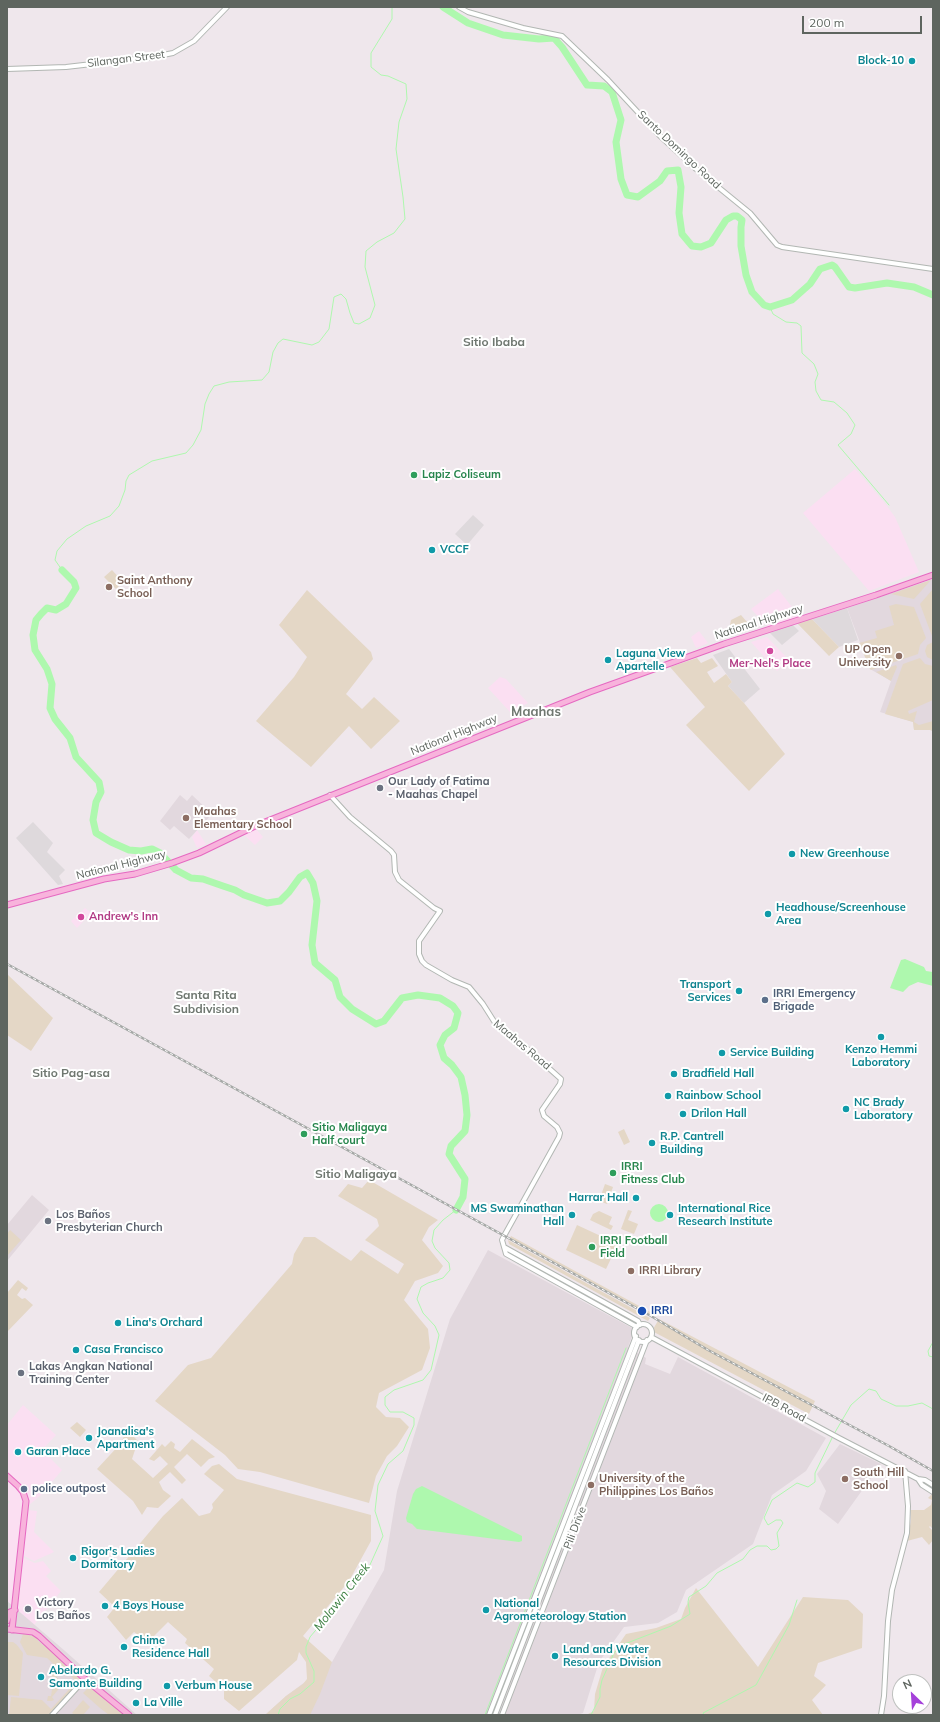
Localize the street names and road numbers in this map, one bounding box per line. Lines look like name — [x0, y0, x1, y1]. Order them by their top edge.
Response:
street label: Silangan Street — [86, 48, 166, 70]
street label: Santo Domingo Road — [635, 108, 723, 192]
street label: National Highway — [713, 602, 805, 642]
street label: National Highway — [409, 712, 499, 758]
street label: National Highway — [75, 847, 167, 883]
street label: Maahas Road — [491, 1017, 553, 1073]
street label: IPB Road — [760, 1391, 808, 1425]
street label: Pili Drive — [561, 1505, 589, 1551]

